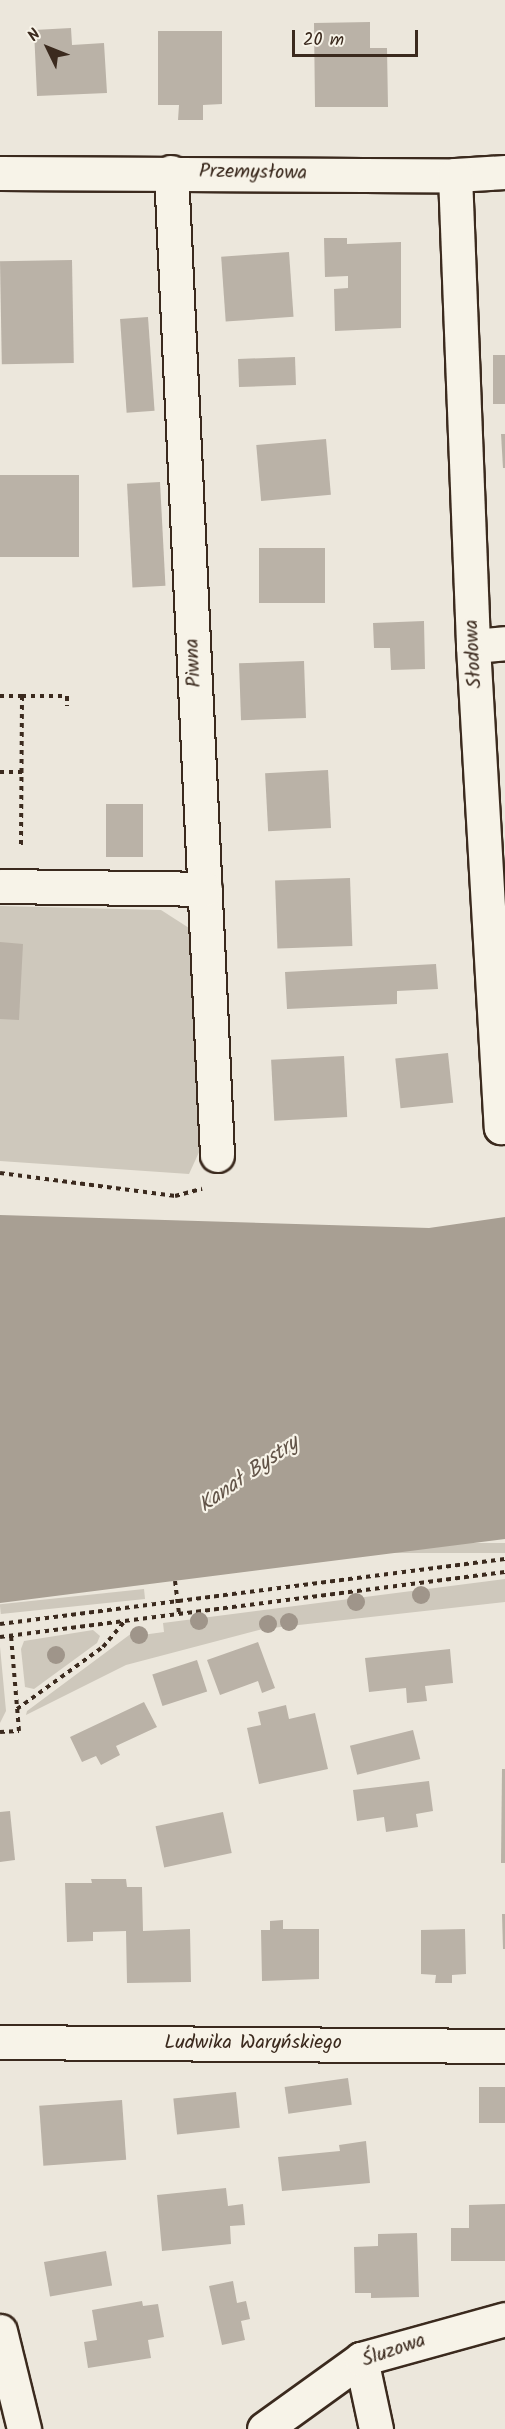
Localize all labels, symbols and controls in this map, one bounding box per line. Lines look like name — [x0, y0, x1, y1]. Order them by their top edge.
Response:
north arrow — [18, 18, 78, 78]
scale bar — [295, 18, 421, 56]
text: N — [22, 23, 47, 48]
text: 20 m — [303, 26, 344, 55]
street label: Przemysłowa — [199, 160, 307, 186]
street label: Słodowa — [460, 619, 488, 689]
street label: Piwna — [181, 638, 207, 688]
water label: Kanał Bystry — [194, 1431, 304, 1519]
street label: Ludwika Waryńskiego — [164, 2031, 342, 2055]
street label: Śluzowa — [359, 2329, 429, 2373]

